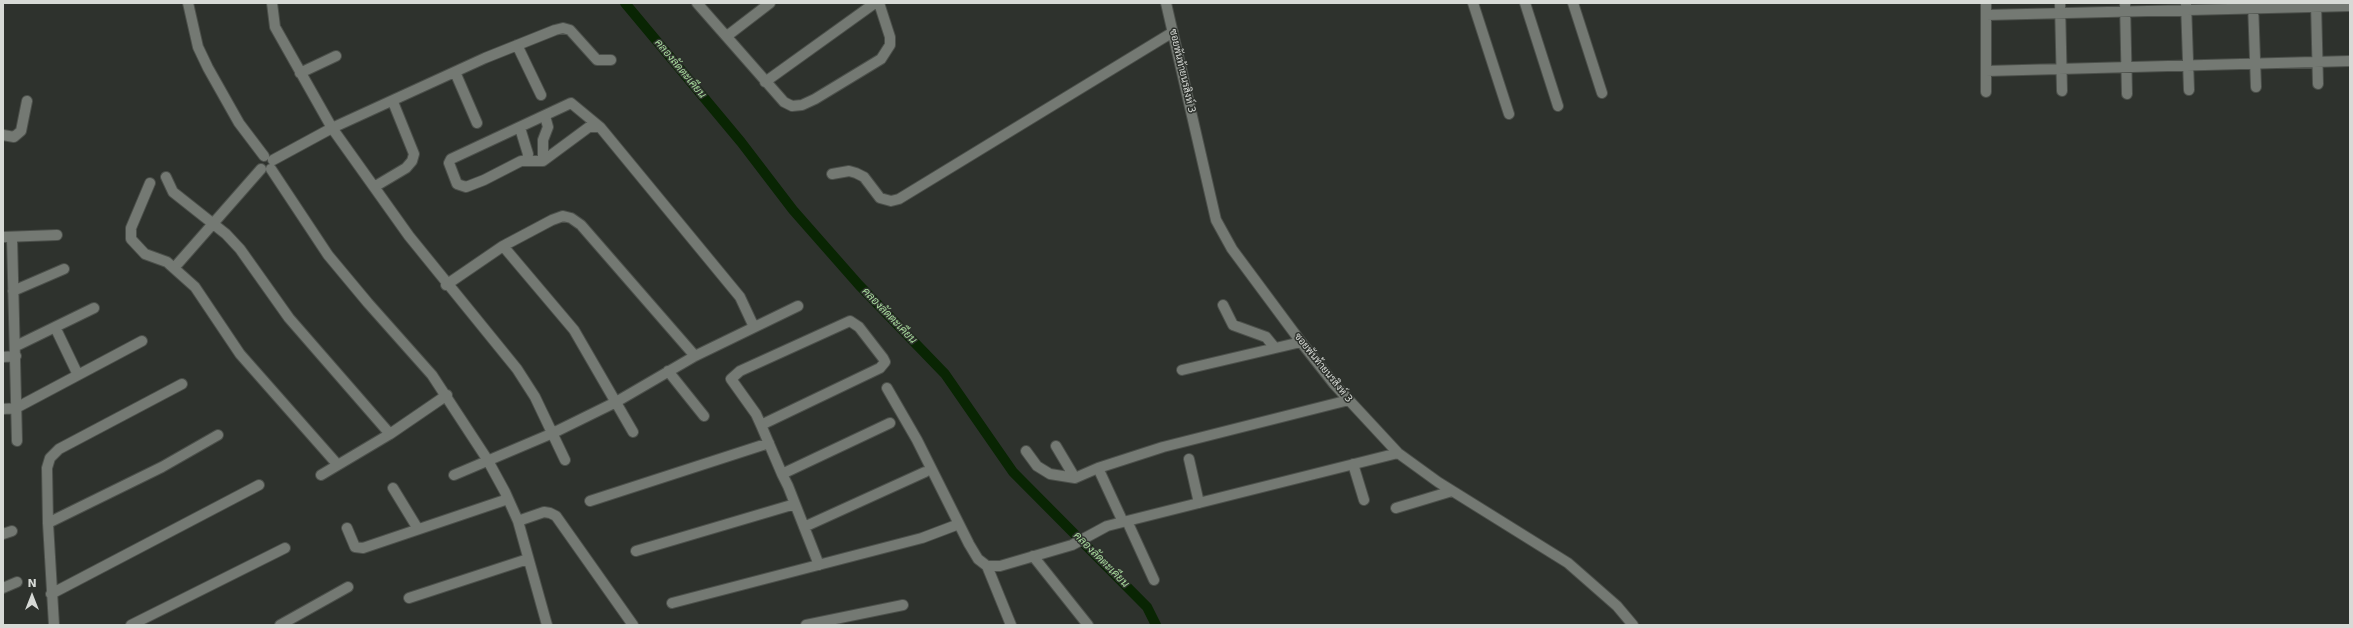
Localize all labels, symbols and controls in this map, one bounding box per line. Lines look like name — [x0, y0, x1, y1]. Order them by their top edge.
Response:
street label: ซอยพันท้ายนรสิงห์ 3 — [1166, 28, 1198, 114]
water label: คลองลัดตะเคียน — [651, 37, 709, 101]
water label: คลองลัดตะเคียน — [859, 285, 919, 347]
street label: ซอยพันท้ายนรสิงห์ 3 — [1291, 331, 1355, 405]
water label: คลองลัดตะเคียน — [1070, 529, 1132, 591]
north arrow — [12, 576, 52, 616]
text: N — [27, 577, 37, 590]

